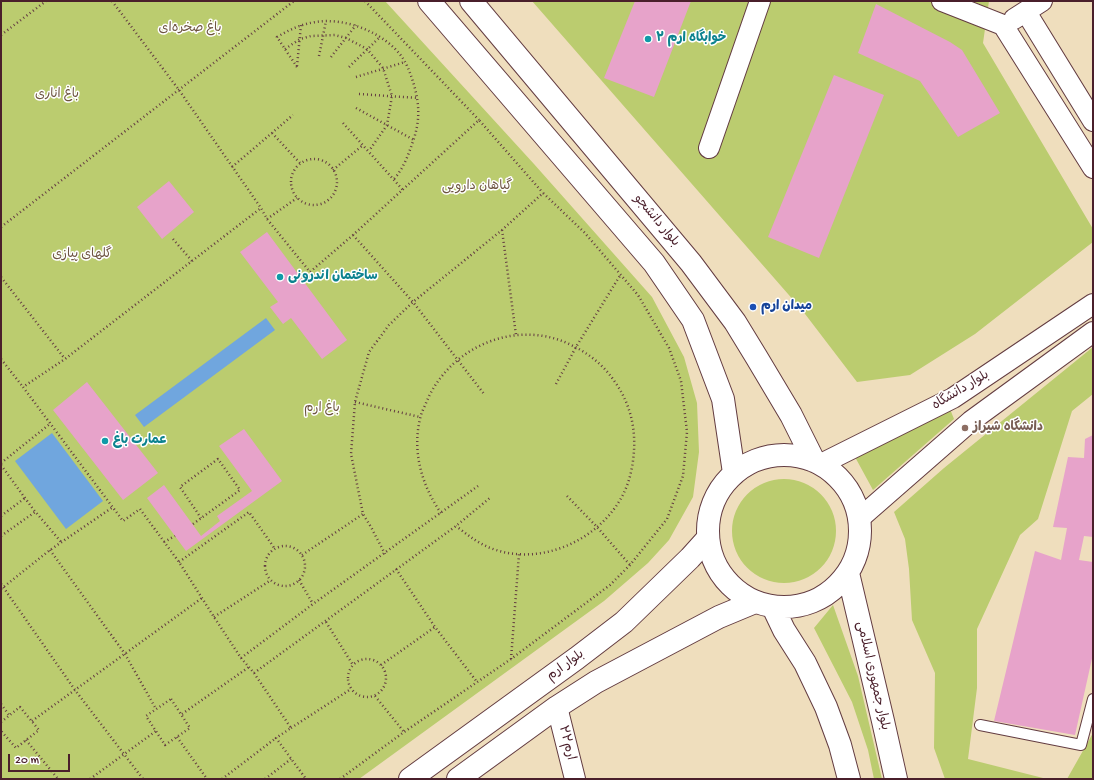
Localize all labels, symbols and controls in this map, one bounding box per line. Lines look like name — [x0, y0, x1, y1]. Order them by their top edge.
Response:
park label: باغ صخره‌ای — [159, 21, 221, 37]
place label: خوابگاه ارم ۲ — [656, 31, 726, 47]
marker: خوابگاه ارم ۲ — [643, 34, 653, 44]
park label: باغ اناری — [35, 87, 79, 103]
park label: گیاهان دارویی — [442, 179, 512, 195]
street label: بلوار دانشجو — [630, 192, 682, 250]
park label: گلهای پیازی — [52, 247, 112, 263]
place label: ساختمان اندرونی — [288, 269, 378, 285]
marker: ساختمان اندرونی — [275, 272, 285, 282]
place label: میدان ارم — [761, 299, 812, 315]
marker: میدان ارم — [748, 302, 758, 312]
street label: بلوار دانشگاه — [930, 368, 992, 414]
park label: باغ ارم — [304, 401, 340, 417]
place label: دانشگاه شیراز — [973, 420, 1043, 436]
marker: دانشگاه شیراز — [960, 423, 970, 433]
place label: عمارت باغ — [113, 433, 167, 449]
marker: عمارت باغ — [100, 436, 110, 446]
street label: بلوار جمهوری اسلامی — [852, 620, 892, 732]
street label: بلوار ارم — [544, 647, 588, 685]
street label: ارم۲۲ — [554, 724, 578, 762]
scale bar — [10, 746, 72, 772]
text: 20 m — [15, 754, 39, 768]

